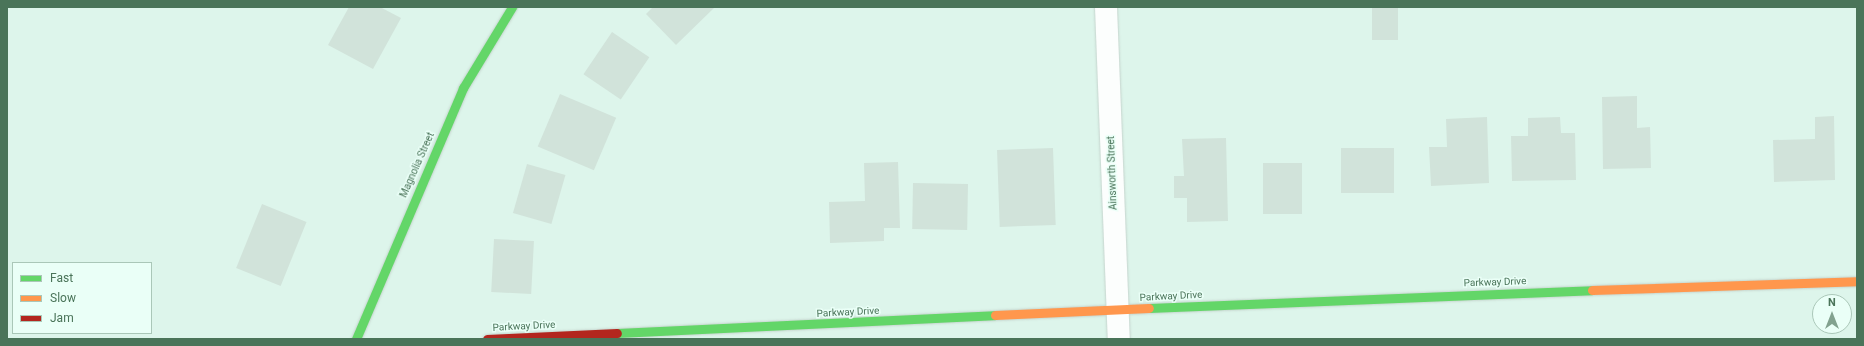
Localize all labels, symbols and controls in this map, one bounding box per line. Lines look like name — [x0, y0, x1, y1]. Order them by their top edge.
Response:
street label: Magnolia Street — [397, 131, 437, 199]
street label: Ainsworth Street — [1105, 136, 1119, 210]
legend — [12, 262, 152, 334]
text: Fast — [50, 271, 73, 285]
street label: Parkway Drive — [1463, 275, 1527, 289]
street label: Parkway Drive — [1139, 288, 1203, 304]
text: Slow — [50, 291, 76, 305]
north arrow — [1812, 294, 1852, 334]
text: N — [1828, 296, 1836, 309]
street label: Parkway Drive — [816, 304, 880, 320]
text: Jam — [50, 311, 74, 325]
street label: Parkway Drive — [492, 318, 556, 334]

